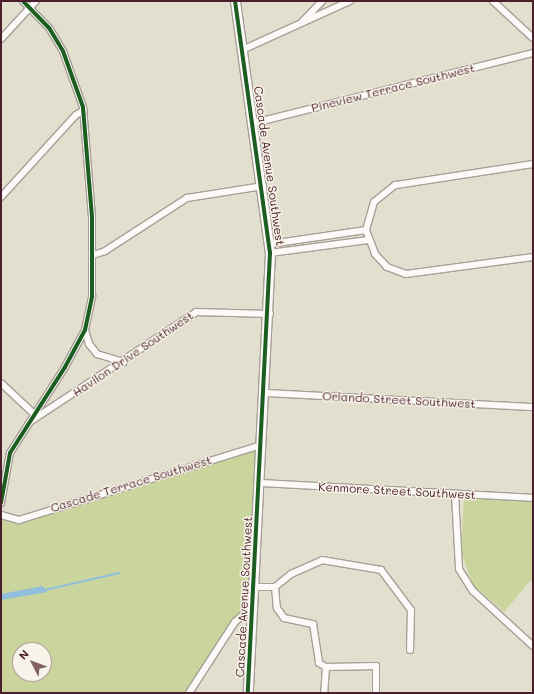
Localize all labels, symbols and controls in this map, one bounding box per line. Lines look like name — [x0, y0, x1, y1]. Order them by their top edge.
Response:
street label: Pineview Terrace Southwest — [310, 61, 476, 115]
street label: Cascade Avenue Southwest — [251, 85, 287, 247]
street label: Havilon Drive Southwest — [70, 308, 196, 400]
street label: Orlando Street Southwest — [322, 389, 476, 411]
street label: Cascade Terrace Southwest — [49, 453, 213, 515]
street label: Kenmore Street Southwest — [318, 480, 476, 502]
street label: Cascade Avenue Southwest — [233, 516, 255, 678]
north arrow — [12, 642, 52, 682]
text: N — [15, 646, 32, 662]

